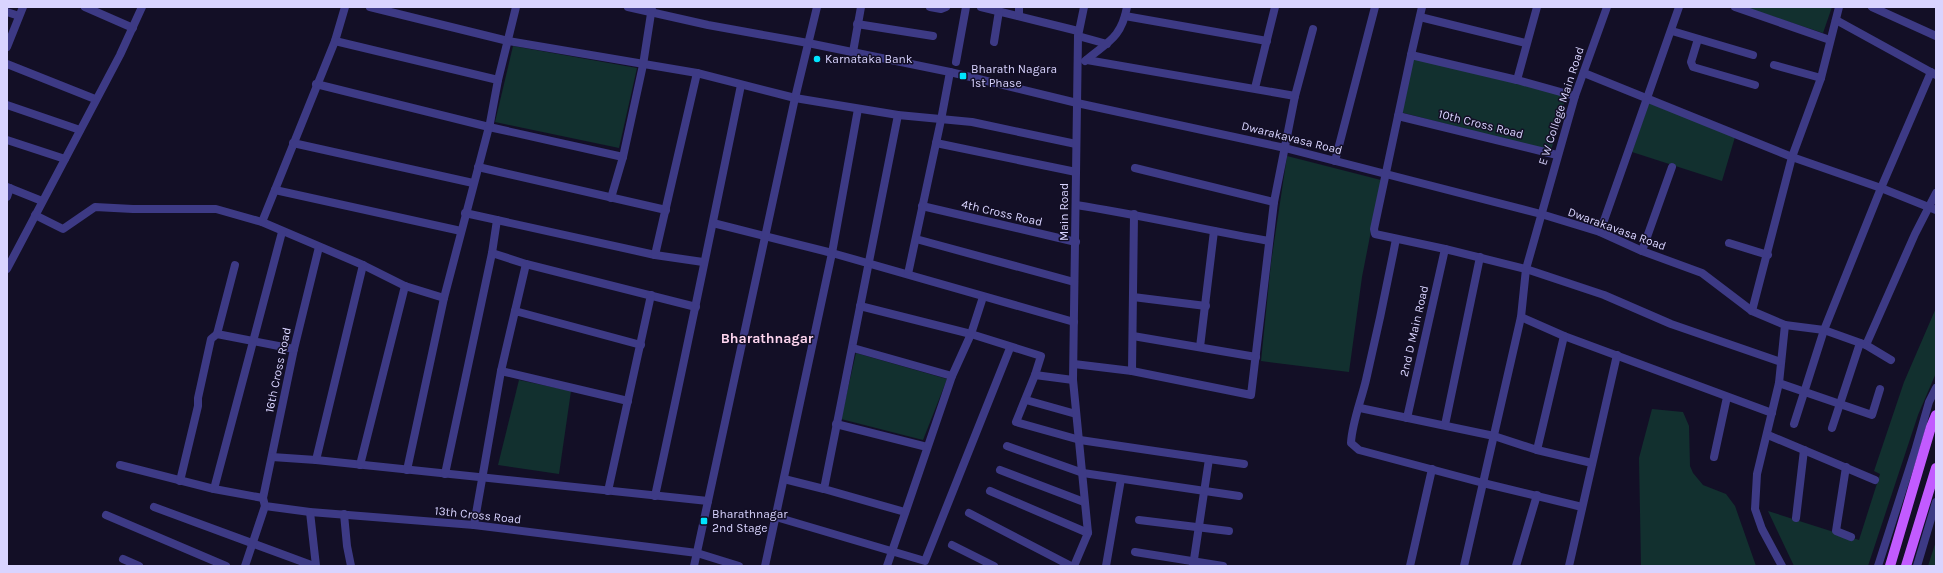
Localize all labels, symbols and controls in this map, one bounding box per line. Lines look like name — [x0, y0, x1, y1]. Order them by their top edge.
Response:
street label: E W College Main Road — [1535, 45, 1587, 167]
place label: Karnataka Bank — [825, 52, 913, 66]
marker: Karnataka Bank — [812, 54, 822, 64]
place label: Bharath Nagara 1st Phase — [971, 62, 1057, 90]
marker: Bharath Nagara 1st Phase — [958, 71, 968, 81]
street label: 10th Cross Road — [1437, 107, 1525, 141]
street label: Dwarakavasa Road — [1240, 119, 1344, 157]
street label: Main Road — [1057, 183, 1071, 241]
street label: 4th Cross Road — [960, 197, 1044, 229]
street label: Dwarakavasa Road — [1566, 205, 1668, 253]
street label: 2nd D Main Road — [1397, 284, 1431, 378]
street label: 16th Cross Road — [262, 326, 294, 414]
district label: Bharathnagar — [721, 330, 814, 347]
street label: 13th Cross Road — [434, 503, 522, 527]
place label: Bharathnagar 2nd Stage — [712, 507, 788, 535]
marker: Bharathnagar 2nd Stage — [699, 516, 709, 526]

